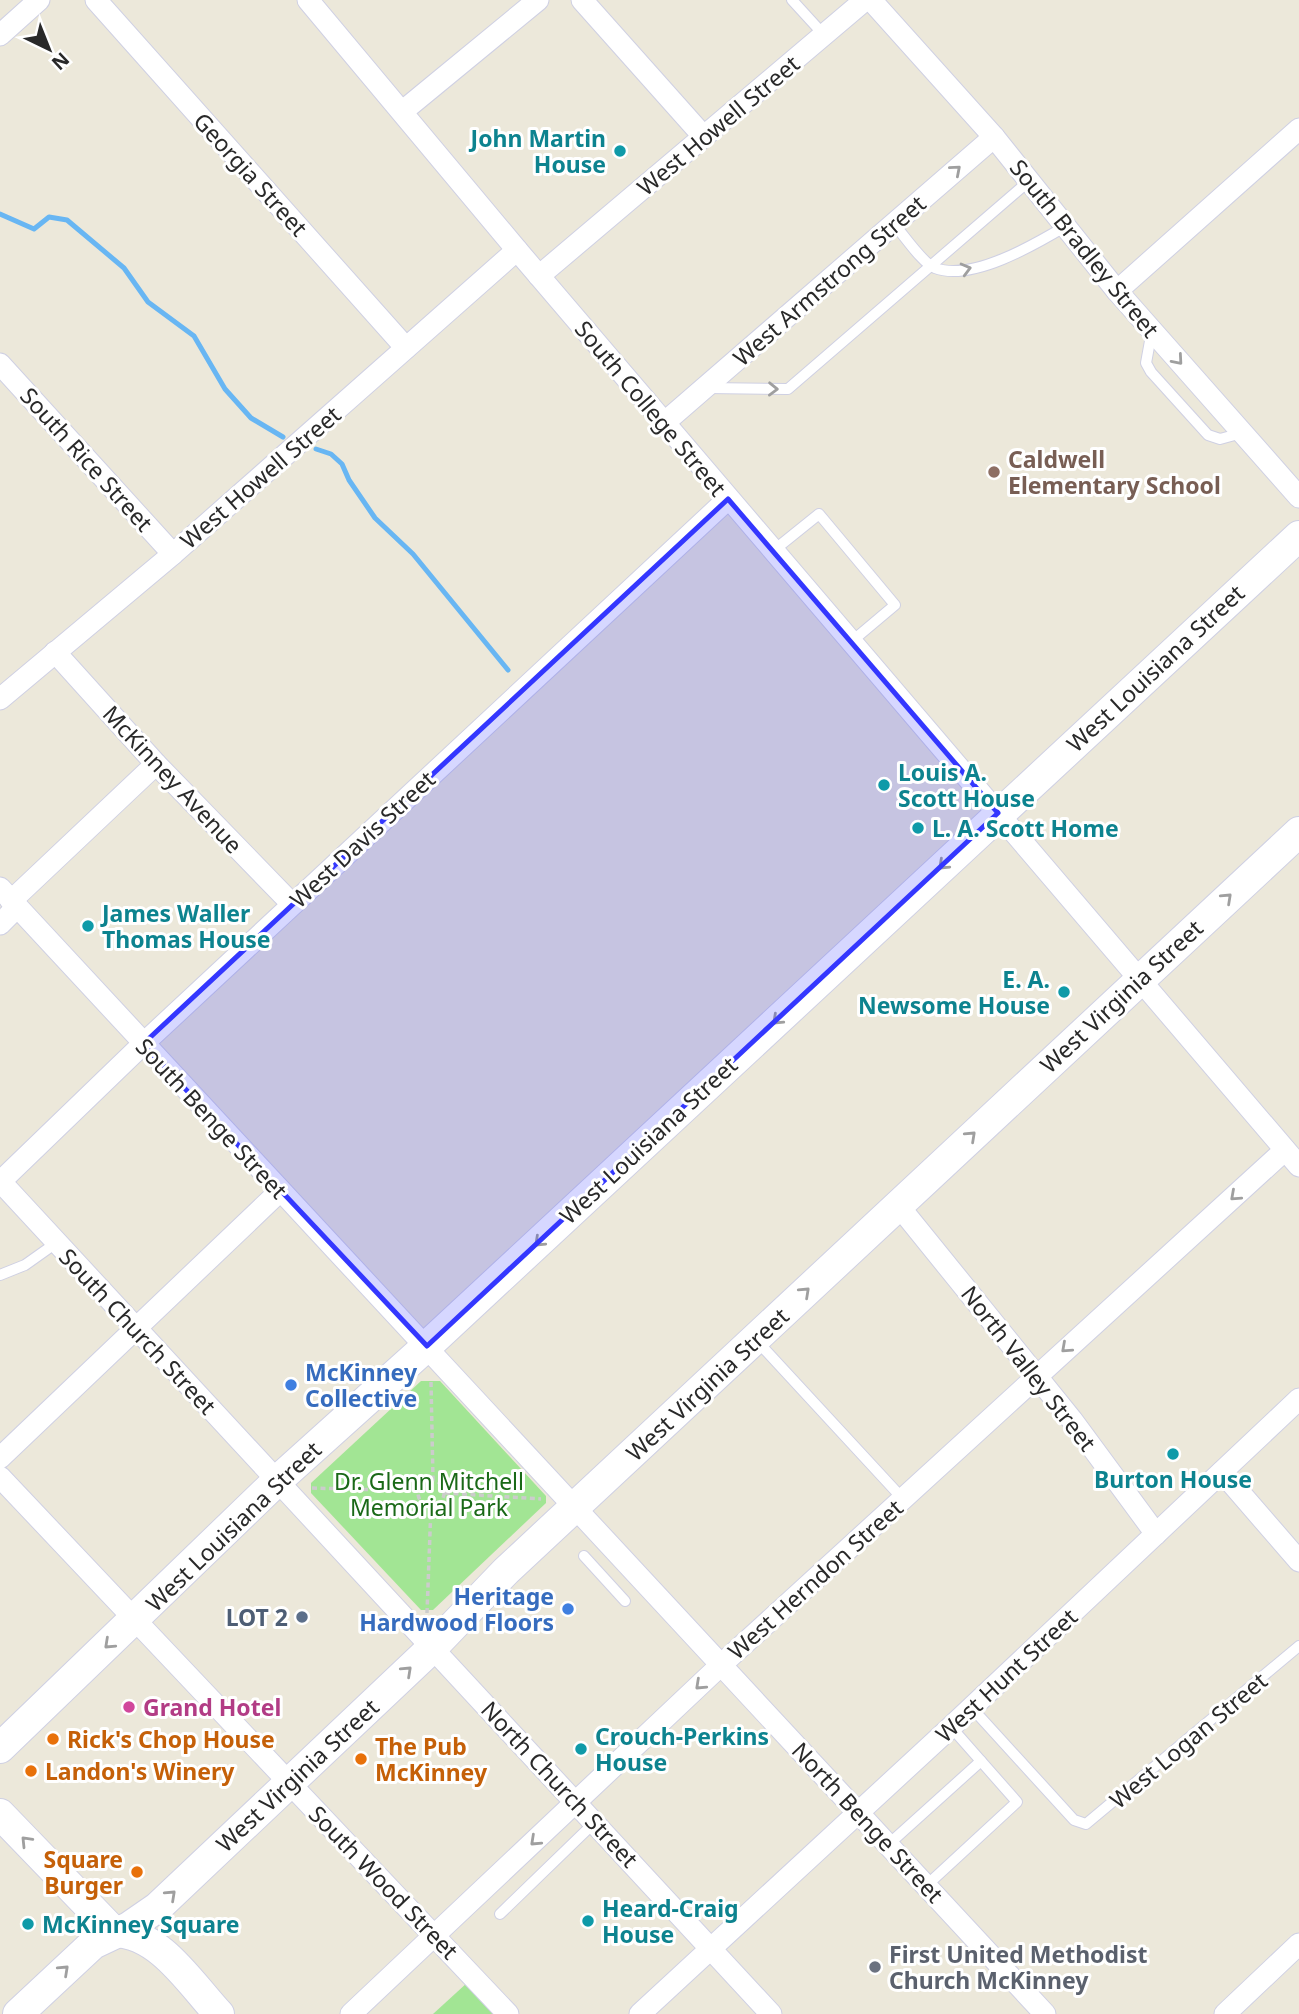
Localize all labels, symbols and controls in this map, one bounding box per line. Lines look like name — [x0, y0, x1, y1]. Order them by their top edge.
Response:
north arrow — [14, 14, 84, 84]
text: N — [46, 47, 75, 76]
street label: West Howell Street — [630, 48, 806, 202]
street label: Georgia Street — [187, 105, 315, 243]
place label: John Martin House — [469, 122, 606, 180]
marker: John Martin House — [612, 143, 628, 159]
street label: South Bradley Street — [1003, 152, 1167, 344]
one-way arrow — [948, 166, 961, 178]
street label: West Armstrong Street — [726, 187, 932, 373]
one-way arrow — [960, 263, 972, 277]
street label: South College Street — [568, 314, 734, 502]
one-way arrow — [1170, 352, 1182, 365]
street label: South Rice Street — [14, 380, 160, 538]
one-way arrow — [768, 381, 779, 397]
street label: West Howell Street — [173, 398, 347, 556]
place label: Caldwell Elementary School — [1008, 443, 1221, 501]
marker: Caldwell Elementary School — [986, 464, 1002, 480]
street label: West Louisiana Street — [1059, 577, 1251, 759]
street label: McKinney Avenue — [96, 698, 250, 860]
place label: Louis A. Scott House — [898, 756, 1035, 814]
street label: West Davis Street — [282, 763, 442, 915]
marker: Louis A. Scott House — [876, 777, 892, 793]
place label: L. A. Scott Home — [932, 812, 1119, 844]
marker: L. A. Scott Home — [910, 820, 926, 836]
one-way arrow — [938, 856, 951, 869]
one-way arrow — [1219, 894, 1232, 906]
place label: James Waller Thomas House — [100, 897, 271, 955]
street label: West Virginia Street — [1033, 912, 1209, 1080]
marker: James Waller Thomas House — [80, 918, 96, 934]
place label: E. A. Newsome House — [858, 963, 1050, 1021]
marker: E. A. Newsome House — [1056, 984, 1072, 1000]
one-way arrow — [772, 1011, 785, 1024]
street label: South Benge Street — [129, 1031, 295, 1205]
street label: West Louisiana Street — [552, 1049, 744, 1231]
one-way arrow — [963, 1132, 976, 1145]
one-way arrow — [1230, 1188, 1243, 1200]
one-way arrow — [534, 1233, 547, 1246]
street label: South Church Street — [52, 1241, 224, 1421]
street label: North Valley Street — [954, 1279, 1104, 1457]
one-way arrow — [797, 1288, 810, 1300]
street label: West Virginia Street — [619, 1300, 795, 1468]
one-way arrow — [1061, 1340, 1074, 1352]
place label: McKinney Collective — [305, 1356, 418, 1414]
marker: McKinney Collective — [283, 1377, 299, 1393]
street label: West Louisiana Street — [138, 1434, 328, 1618]
marker: Burton House — [1165, 1446, 1181, 1462]
place label: Burton House — [1094, 1463, 1252, 1495]
park label: Dr. Glenn Mitchell Memorial Park — [334, 1465, 524, 1523]
street label: West Herndon Street — [721, 1492, 909, 1666]
place label: Heritage Hardwood Floors — [359, 1580, 554, 1638]
place label: LOT 2 — [226, 1601, 288, 1633]
marker: Heritage Hardwood Floors — [560, 1601, 576, 1617]
street label: West Hunt Street — [928, 1601, 1084, 1749]
marker: LOT 2 — [294, 1609, 310, 1625]
one-way arrow — [104, 1636, 117, 1649]
street label: West Logan Street — [1102, 1665, 1274, 1815]
one-way arrow — [399, 1667, 412, 1680]
one-way arrow — [695, 1676, 708, 1689]
place label: Grand Hotel — [143, 1691, 281, 1723]
street label: West Virginia Street — [209, 1691, 385, 1859]
street label: North Church Street — [474, 1694, 646, 1874]
marker: Grand Hotel — [121, 1699, 137, 1715]
place label: Crouch-Perkins House — [595, 1720, 769, 1778]
place label: Rick's Chop House — [67, 1723, 275, 1755]
place label: The Pub McKinney — [375, 1730, 488, 1788]
marker: Rick's Chop House — [45, 1731, 61, 1747]
street label: North Benge Street — [785, 1735, 951, 1909]
marker: Crouch-Perkins House — [573, 1741, 589, 1757]
marker: The Pub McKinney — [353, 1751, 369, 1767]
place label: Landon's Winery — [45, 1755, 235, 1787]
marker: Landon's Winery — [23, 1763, 39, 1779]
street label: South Wood Street — [302, 1798, 466, 1966]
one-way arrow — [530, 1833, 543, 1845]
one-way arrow — [22, 1836, 35, 1849]
place label: Square Burger — [44, 1843, 123, 1901]
marker: Square Burger — [129, 1864, 145, 1880]
one-way arrow — [163, 1891, 176, 1903]
place label: Heard-Craig House — [602, 1892, 739, 1950]
place label: McKinney Square — [42, 1908, 239, 1940]
marker: Heard-Craig House — [580, 1913, 596, 1929]
marker: McKinney Square — [20, 1916, 36, 1932]
place label: First United Methodist Church McKinney — [889, 1938, 1147, 1996]
marker: First United Methodist Church McKinney — [867, 1959, 883, 1975]
one-way arrow — [56, 1966, 69, 1979]

